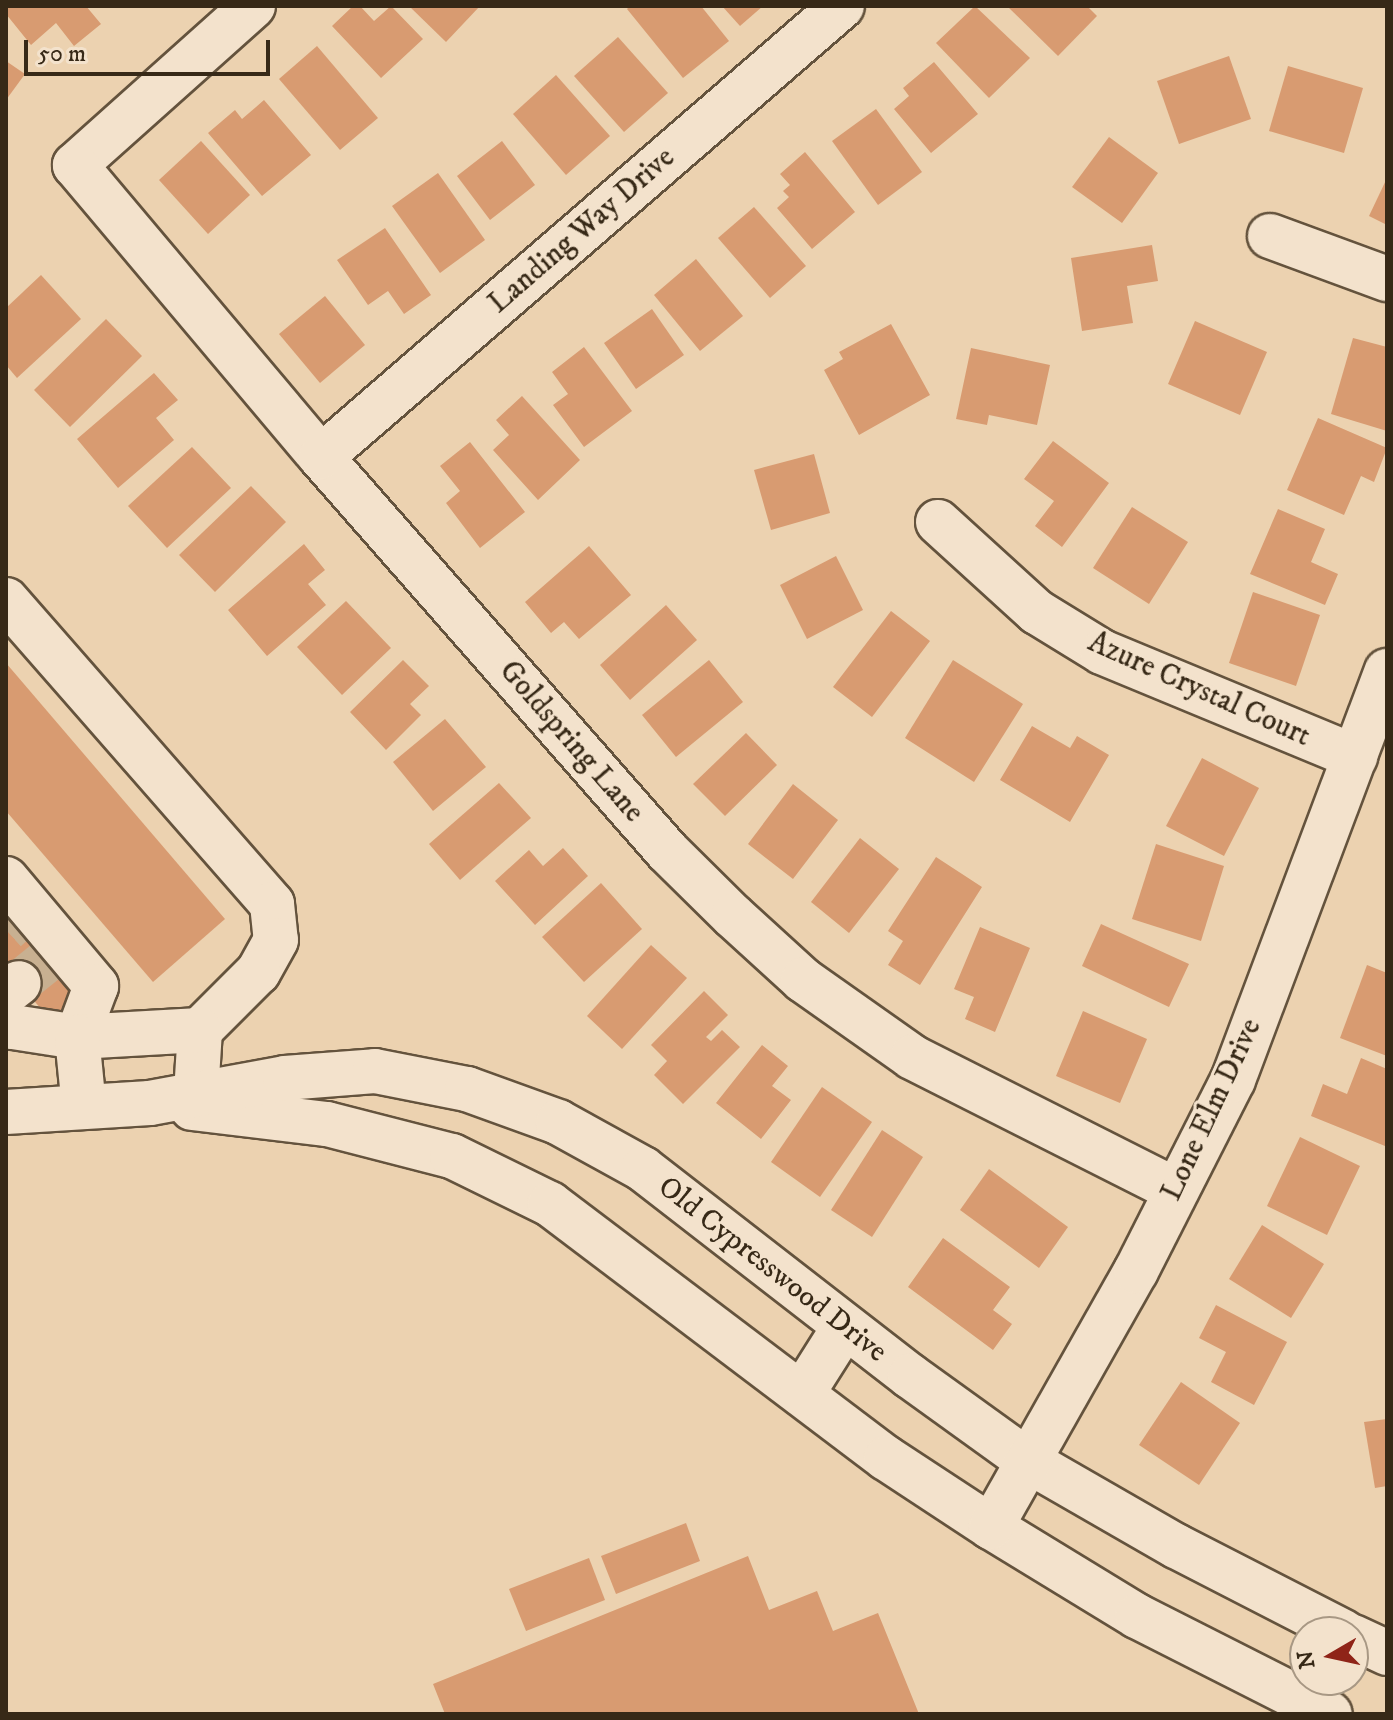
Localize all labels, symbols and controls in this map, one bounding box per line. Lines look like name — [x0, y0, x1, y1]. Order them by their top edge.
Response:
scale bar — [28, 24, 274, 74]
text: 50 m — [38, 39, 86, 69]
street label: Landing Way Drive — [481, 140, 683, 322]
street label: Azure Crystal Court — [1082, 625, 1316, 755]
street label: Goldspring Lane — [491, 654, 651, 830]
street label: Lone Elm Drive — [1154, 1013, 1270, 1207]
street label: Old Cypresswood Drive — [650, 1169, 894, 1371]
north arrow — [1289, 1616, 1369, 1696]
text: N — [1292, 1648, 1322, 1671]

